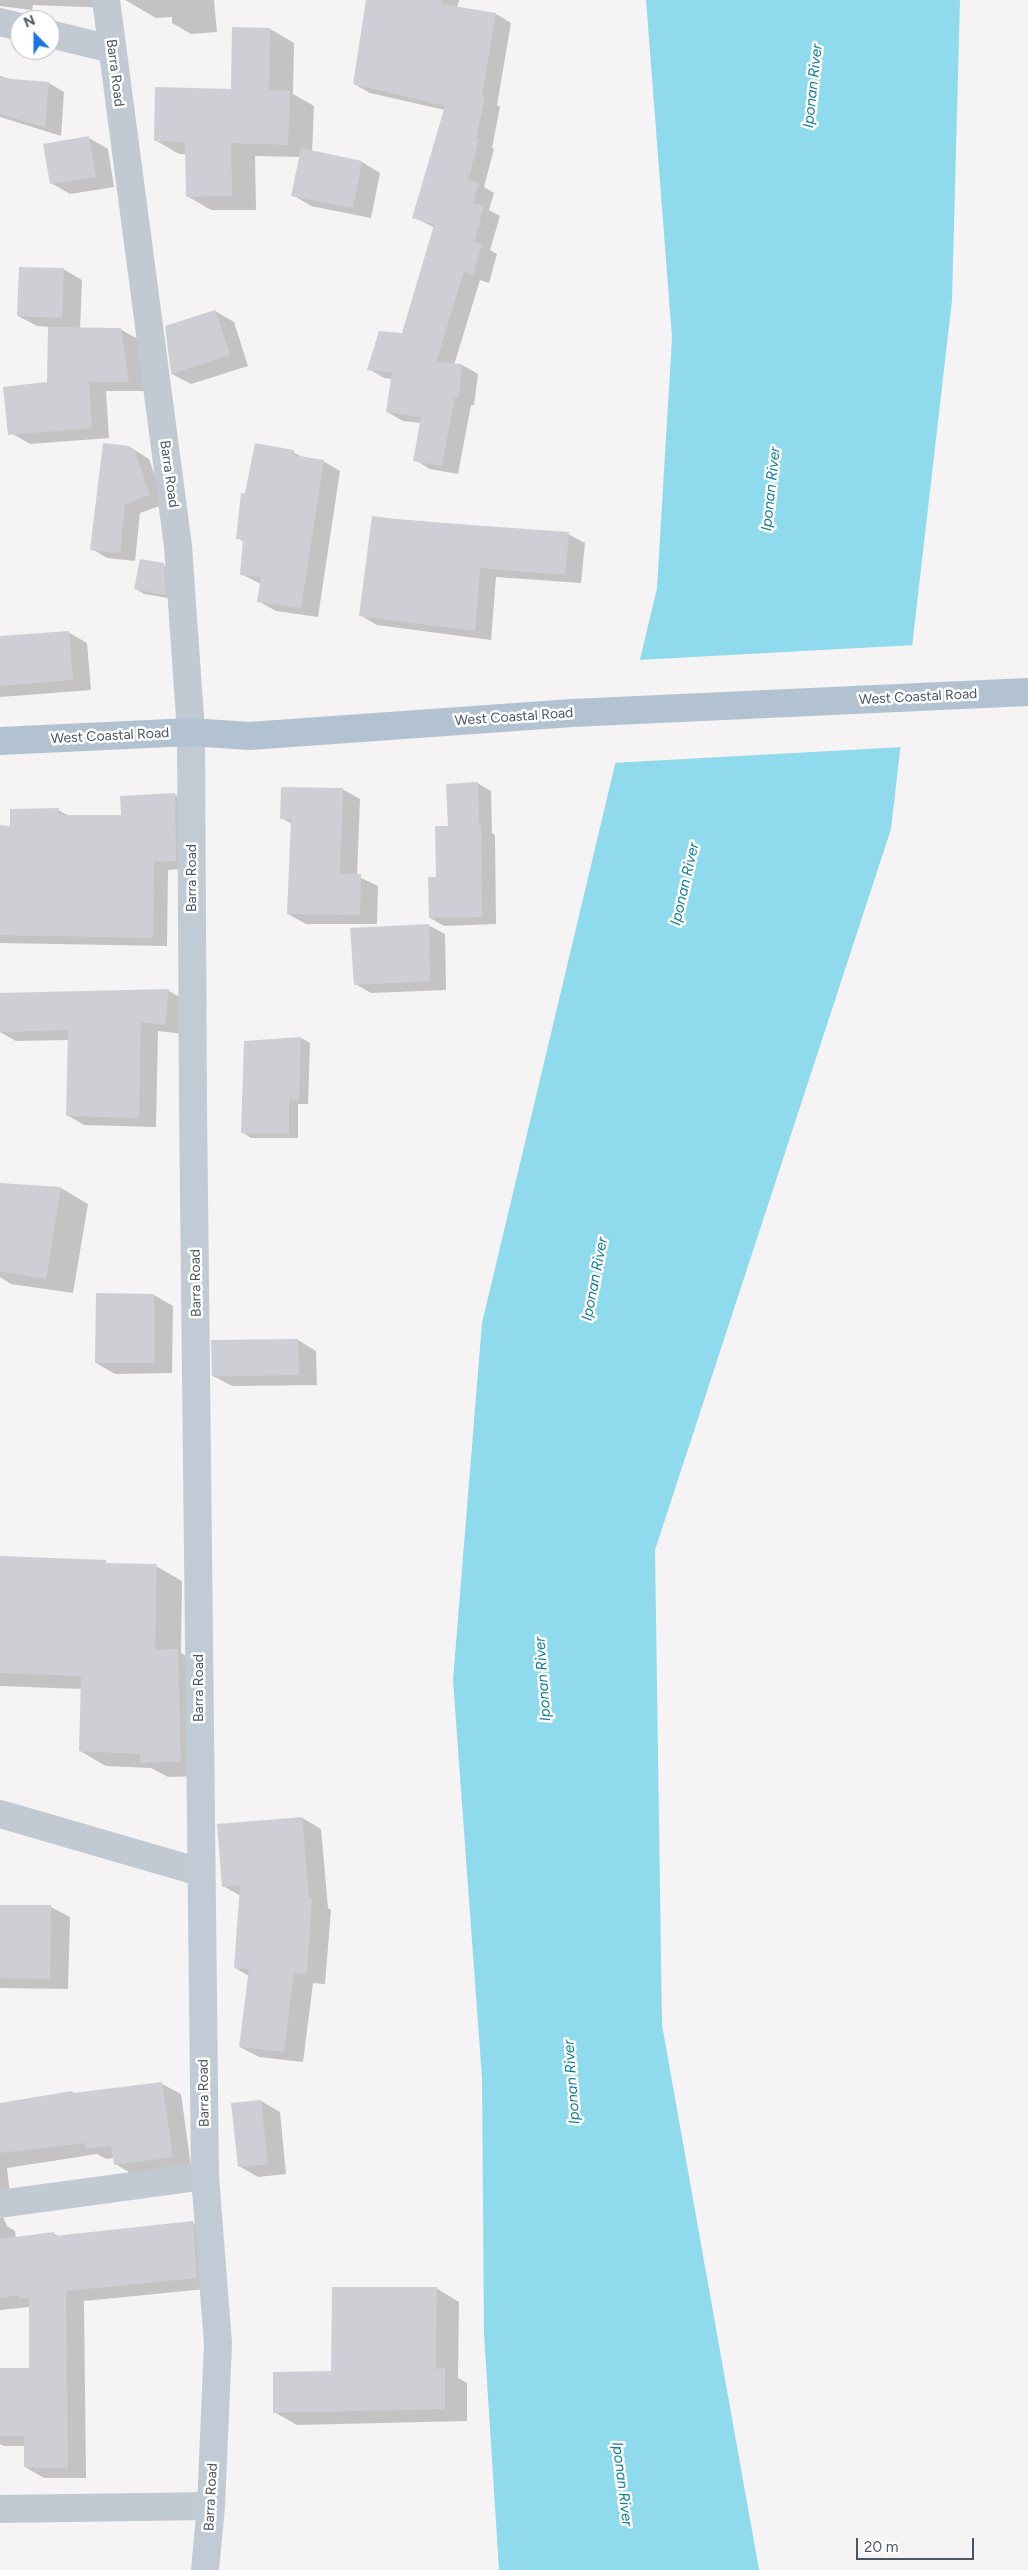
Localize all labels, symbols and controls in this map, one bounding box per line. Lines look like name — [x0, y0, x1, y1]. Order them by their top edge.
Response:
north arrow — [10, 10, 60, 60]
text: N — [21, 12, 38, 31]
street label: Barra Road — [103, 38, 127, 108]
water label: Iponan River — [800, 43, 826, 129]
street label: Barra Road — [156, 439, 182, 509]
water label: Iponan River — [758, 446, 784, 532]
street label: West Coastal Road — [858, 686, 978, 708]
street label: West Coastal Road — [454, 704, 574, 730]
street label: West Coastal Road — [50, 725, 170, 747]
water label: Iponan River — [667, 841, 703, 927]
street label: Barra Road — [184, 844, 200, 912]
water label: Iponan River — [578, 1236, 612, 1322]
street label: Barra Road — [187, 1249, 205, 1317]
water label: Iponan River — [531, 1636, 555, 1722]
street label: Barra Road — [191, 1654, 207, 1722]
water label: Iponan River — [560, 2039, 584, 2125]
street label: Barra Road — [195, 2059, 213, 2127]
water label: Iponan River — [608, 2441, 636, 2527]
street label: Barra Road — [201, 2463, 221, 2531]
scale bar — [858, 2528, 976, 2560]
text: 20 m — [864, 2538, 898, 2556]

